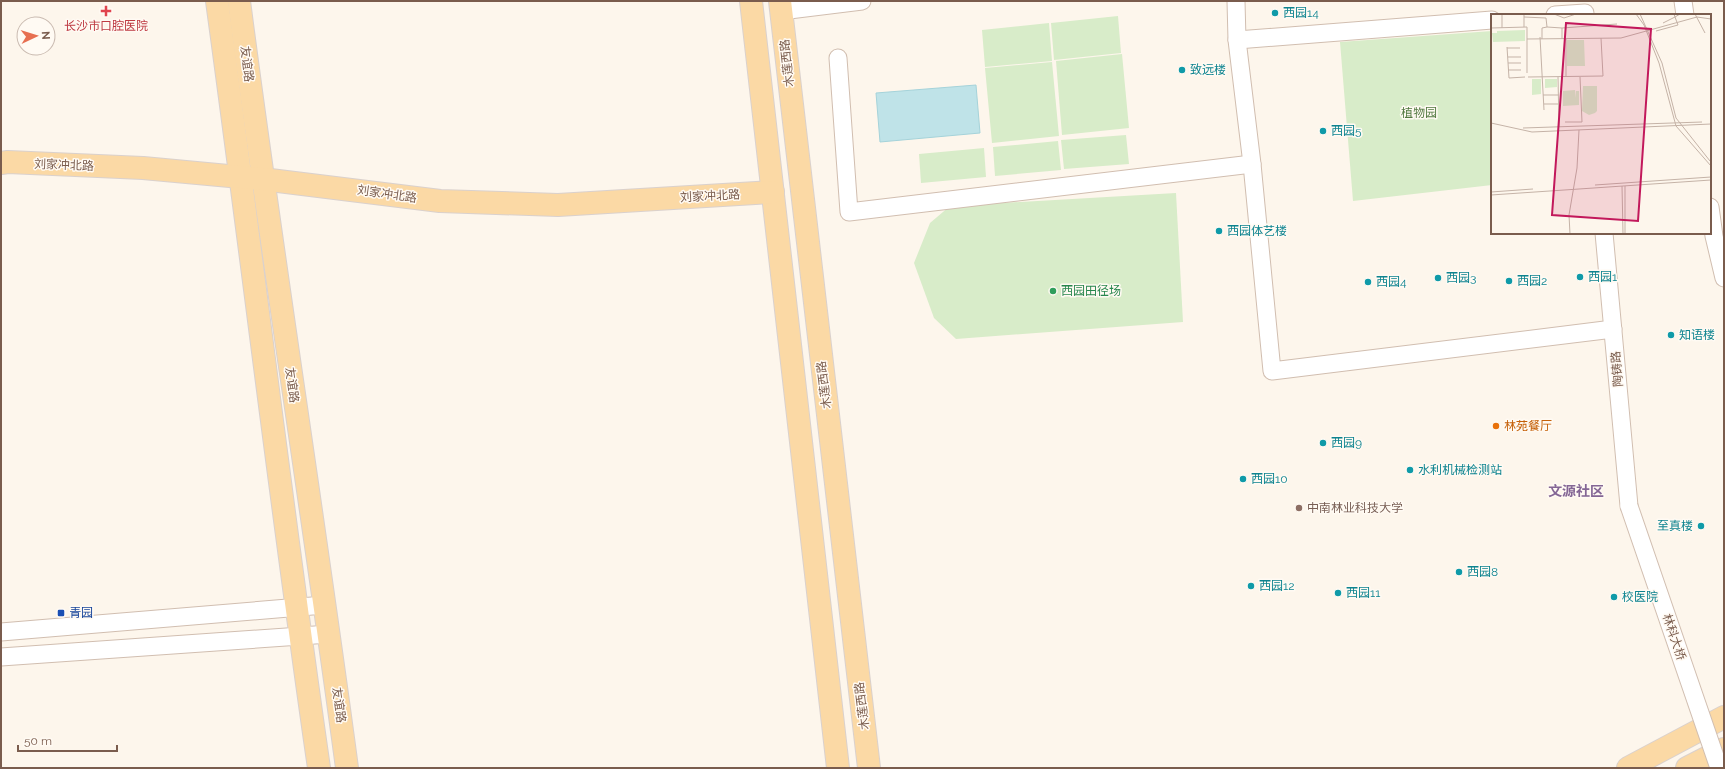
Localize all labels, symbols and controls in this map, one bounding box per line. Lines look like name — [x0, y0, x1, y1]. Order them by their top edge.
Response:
marker: 长沙市口腔医院 — [100, 5, 112, 17]
place label: 西园14 — [1283, 6, 1319, 20]
marker: 西园14 — [1270, 8, 1280, 18]
inset map — [1491, 14, 1711, 234]
north arrow — [16, 16, 56, 56]
place label: 长沙市口腔医院 — [64, 19, 148, 33]
text: N — [39, 31, 52, 40]
street label: 木莲西路 — [778, 38, 796, 88]
street label: 友谊路 — [238, 45, 256, 83]
place label: 致远楼 — [1190, 63, 1226, 77]
marker: 致远楼 — [1177, 65, 1187, 75]
park label: 植物园 — [1401, 106, 1437, 120]
place label: 西园5 — [1331, 124, 1362, 138]
marker: 西园5 — [1318, 126, 1328, 136]
street label: 刘家冲北路 — [34, 157, 94, 173]
street label: 刘家冲北路 — [356, 183, 418, 205]
street label: 刘家冲北路 — [680, 187, 740, 205]
place label: 西园体艺楼 — [1227, 224, 1287, 238]
marker: 西园体艺楼 — [1214, 226, 1224, 236]
place label: 西园1 — [1588, 270, 1617, 284]
place label: 西园3 — [1446, 271, 1476, 285]
marker: 西园1 — [1575, 272, 1585, 282]
marker: 西园3 — [1433, 273, 1443, 283]
place label: 西园2 — [1517, 274, 1547, 288]
place label: 西园4 — [1376, 275, 1407, 289]
marker: 西园2 — [1504, 276, 1514, 286]
marker: 西园4 — [1363, 277, 1373, 287]
place label: 西园田径场 — [1061, 284, 1121, 298]
marker: 西园田径场 — [1048, 286, 1058, 296]
place label: 知语楼 — [1679, 328, 1715, 342]
marker: 知语楼 — [1666, 330, 1676, 340]
street label: 陶铸路 — [1608, 350, 1626, 388]
street label: 木莲西路 — [814, 360, 834, 410]
street label: 友谊路 — [283, 366, 301, 404]
place label: 林苑餐厅 — [1504, 419, 1552, 433]
marker: 林苑餐厅 — [1491, 421, 1501, 431]
place label: 西园9 — [1331, 436, 1362, 450]
marker: 西园9 — [1318, 438, 1328, 448]
place label: 水利机械检测站 — [1418, 463, 1502, 477]
marker: 水利机械检测站 — [1405, 465, 1415, 475]
place label: 西园10 — [1251, 472, 1287, 486]
marker: 西园10 — [1238, 474, 1248, 484]
district label: 文源社区 — [1548, 483, 1604, 499]
place label: 中南林业科技大学 — [1307, 501, 1403, 515]
marker: 中南林业科技大学 — [1294, 503, 1304, 513]
place label: 至真楼 — [1657, 519, 1693, 533]
marker: 至真楼 — [1696, 521, 1706, 531]
place label: 西园8 — [1467, 565, 1498, 579]
marker: 西园8 — [1454, 567, 1464, 577]
place label: 西园12 — [1259, 579, 1294, 593]
marker: 西园12 — [1246, 581, 1256, 591]
place label: 西园11 — [1346, 586, 1380, 600]
marker: 西园11 — [1333, 588, 1343, 598]
place label: 校医院 — [1622, 590, 1658, 604]
marker: 校医院 — [1609, 592, 1619, 602]
place label: 青园 — [69, 606, 93, 620]
marker: 青园 — [56, 608, 66, 618]
street label: 林科大桥 — [1660, 612, 1688, 662]
street label: 木莲西路 — [852, 681, 872, 731]
street label: 友谊路 — [330, 686, 348, 724]
scale bar — [18, 727, 117, 753]
text: 50 m — [24, 734, 52, 748]

